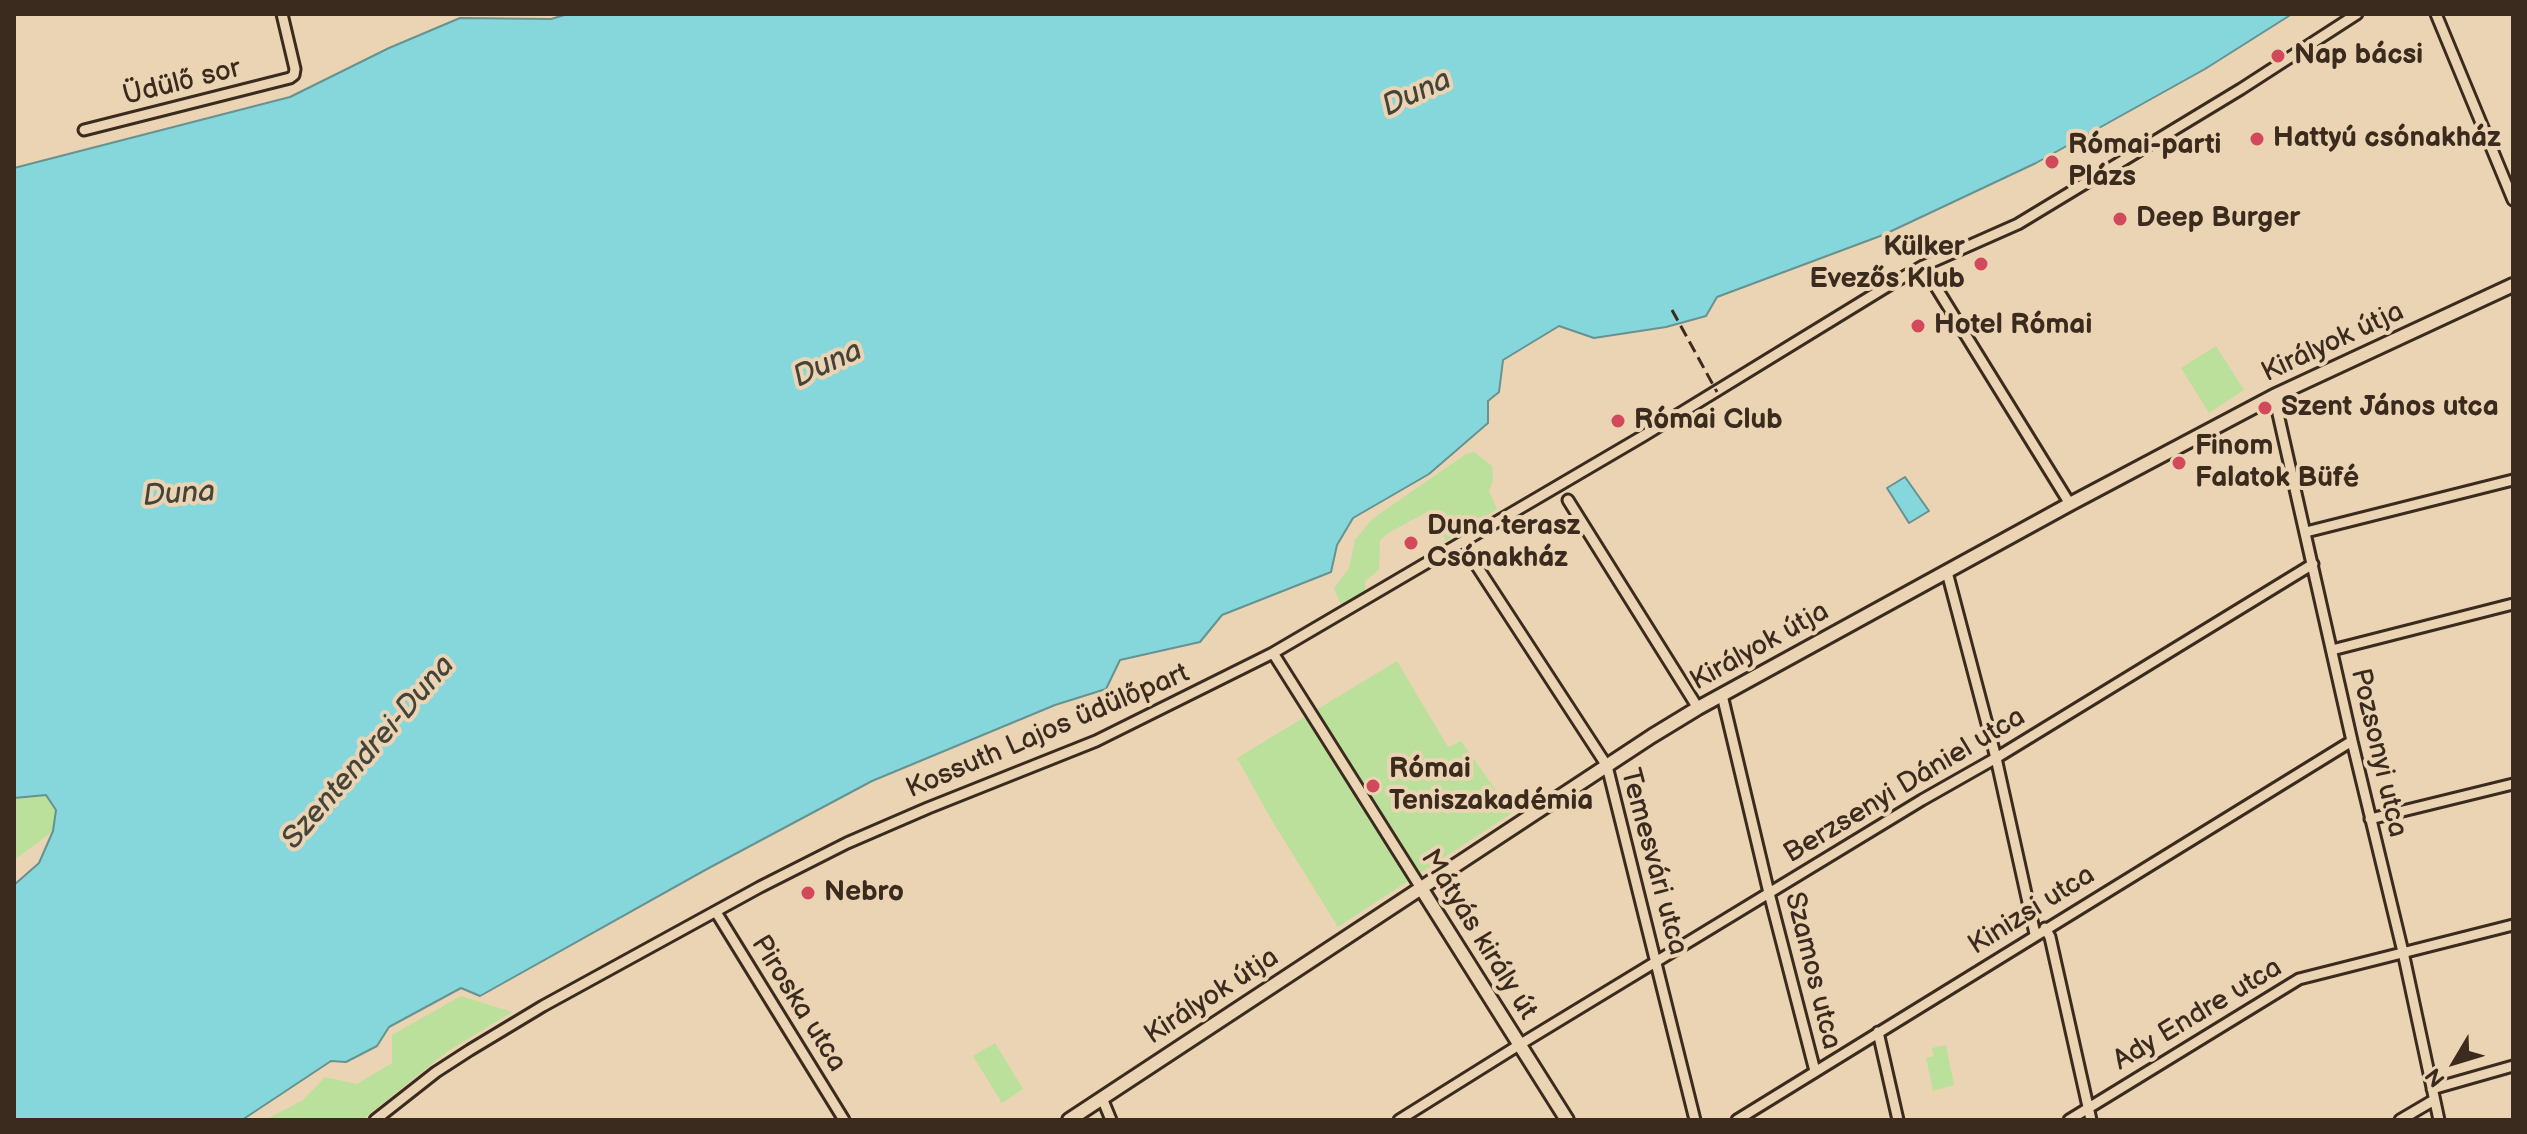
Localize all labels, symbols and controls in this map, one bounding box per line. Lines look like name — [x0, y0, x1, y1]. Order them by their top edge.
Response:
place label: Nap bácsi — [2294, 39, 2423, 73]
marker: Nap bácsi — [2269, 47, 2287, 65]
street label: Üdülő sor — [119, 52, 245, 114]
water label: Duna — [1377, 62, 1457, 126]
place label: Hattyú csónakház — [2273, 122, 2501, 156]
place label: Római-parti Plázs — [2068, 129, 2221, 195]
marker: Hattyú csónakház — [2248, 130, 2266, 148]
marker: Római-parti Plázs — [2043, 153, 2061, 171]
place label: Deep Burger — [2136, 202, 2300, 236]
marker: Deep Burger — [2111, 210, 2129, 228]
place label: Külker Evezős Klub — [1809, 231, 1965, 297]
marker: Külker Evezős Klub — [1972, 255, 1990, 273]
street label: Királyok útja — [2257, 295, 2409, 391]
place label: Hotel Római — [1934, 309, 2092, 343]
marker: Hotel Római — [1909, 317, 1927, 335]
water label: Duna — [788, 333, 868, 397]
place label: Szent János utca — [2281, 391, 2499, 425]
marker: Szent János utca — [2256, 399, 2274, 417]
place label: Római Club — [1634, 404, 1783, 438]
marker: Római Club — [1609, 412, 1627, 430]
place label: Finom Falatok Büfé — [2195, 430, 2359, 496]
marker: Finom Falatok Büfé — [2170, 454, 2188, 472]
water label: Duna — [142, 475, 216, 515]
place label: Duna terasz Csónakház — [1427, 510, 1581, 576]
marker: Duna terasz Csónakház — [1402, 534, 1420, 552]
street label: Királyok útja — [1685, 595, 1835, 699]
water label: Szentendrei-Duna — [275, 649, 463, 857]
street label: Kossuth Lajos üdülőpart — [902, 657, 1194, 807]
street label: Pozsonyi utca — [2342, 665, 2414, 841]
street label: Berzsenyi Dániel utca — [1778, 701, 2032, 871]
place label: Római Teniszakadémia — [1389, 753, 1593, 819]
street label: Temesvári utca — [1612, 765, 1694, 959]
marker: Római Teniszakadémia — [1364, 777, 1382, 795]
street label: Mátyás király út — [1412, 844, 1544, 1026]
street label: Kinizsi utca — [1963, 859, 2101, 963]
place label: Nebro — [824, 876, 904, 910]
marker: Nebro — [799, 884, 817, 902]
street label: Szamos utca — [1776, 889, 1848, 1053]
street label: Piroska utca — [743, 930, 853, 1078]
street label: Királyok útja — [1139, 941, 1285, 1053]
street label: Ady Endre utca — [2108, 951, 2288, 1079]
north arrow — [2415, 1022, 2495, 1102]
text: N — [2420, 1062, 2451, 1092]

